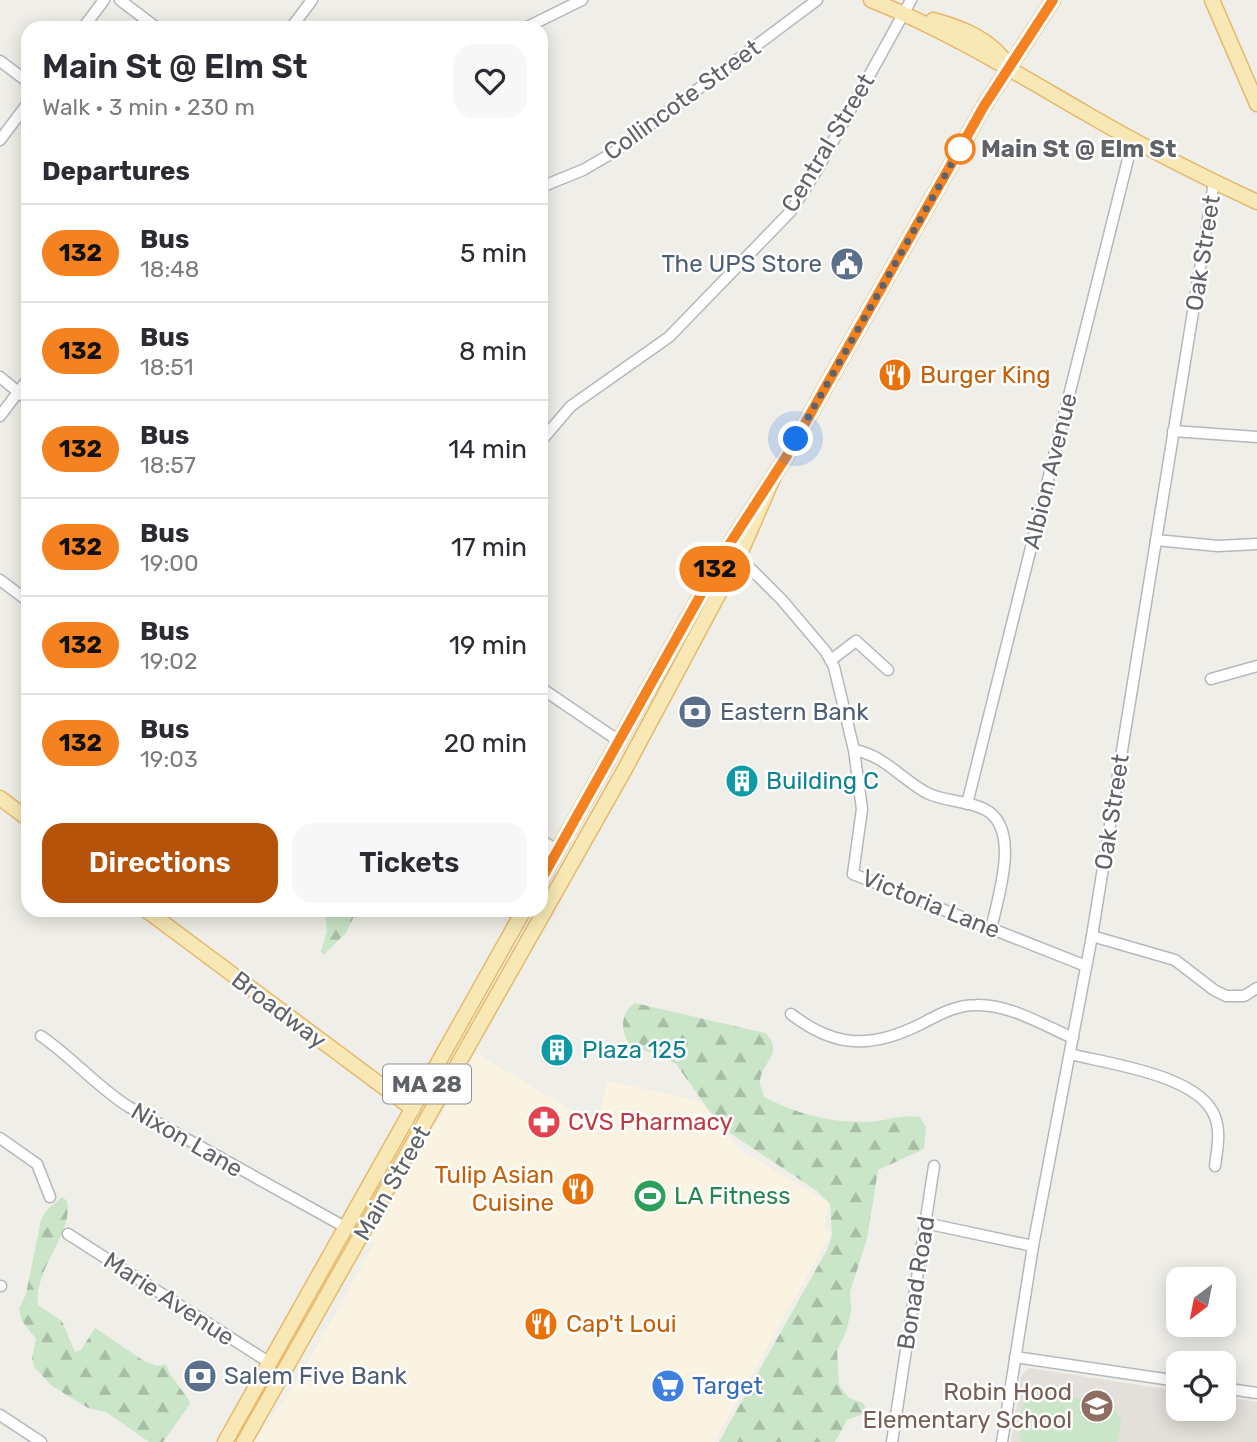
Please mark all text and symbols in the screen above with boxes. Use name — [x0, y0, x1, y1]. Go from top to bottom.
street label: Collincote Street — [598, 34, 766, 166]
button: heart — [453, 44, 527, 118]
text: Main St @ Elm St — [42, 47, 308, 86]
street label: Central Street — [776, 69, 880, 217]
text: Walk · 3 min · 230 m — [42, 93, 255, 121]
marker: Main St @ Elm St — [945, 134, 975, 164]
place label: Main St @ Elm St — [981, 135, 1176, 163]
text: Departures — [42, 156, 190, 187]
street label: Oak Street — [1180, 193, 1226, 313]
text: Bus — [140, 224, 189, 255]
text: 5 min — [460, 238, 527, 269]
text: 132 — [59, 239, 102, 267]
public building icon: The UPS Store — [828, 245, 866, 283]
place label: The UPS Store — [661, 250, 822, 278]
text: 18:48 — [140, 255, 199, 283]
text: Bus — [140, 322, 189, 353]
text: 8 min — [459, 336, 527, 367]
text: 132 — [59, 337, 102, 365]
text: 18:51 — [140, 353, 194, 381]
restaurant icon: Burger King — [876, 356, 914, 394]
place label: Burger King — [920, 361, 1051, 389]
street label: Albion Avenue — [1017, 390, 1083, 552]
text: Bus — [140, 420, 189, 451]
your location — [778, 421, 813, 456]
text: 14 min — [448, 434, 527, 465]
text: 132 — [59, 435, 102, 463]
text: 18:57 — [140, 451, 196, 479]
text: Bus — [140, 518, 189, 549]
text: 17 min — [451, 532, 527, 563]
text: 132 — [59, 533, 102, 561]
line badge: 132 — [675, 546, 755, 592]
text: 19:00 — [140, 549, 199, 577]
text: 132 — [693, 555, 737, 583]
text: Bus — [140, 616, 189, 647]
text: 19 min — [449, 630, 527, 661]
text: 132 — [59, 631, 102, 659]
text: 19:02 — [140, 647, 197, 675]
bank icon: Eastern Bank — [676, 693, 714, 731]
place label: Eastern Bank — [720, 698, 869, 726]
text: Bus — [140, 714, 189, 745]
text: 20 min — [444, 728, 527, 759]
text: 132 — [59, 729, 102, 757]
text: 19:03 — [140, 745, 198, 773]
street label: Oak Street — [1089, 752, 1135, 872]
building icon: Building C — [723, 762, 761, 800]
place label: Building C — [766, 767, 879, 795]
button: Directions — [42, 823, 278, 903]
button: Tickets — [292, 823, 527, 903]
street label: Victoria Lane — [858, 864, 1004, 944]
street label: Broadway — [226, 965, 332, 1055]
building icon: Plaza 125 — [538, 1031, 576, 1069]
place label: Plaza 125 — [582, 1036, 686, 1064]
road number: MA 28 — [383, 1064, 471, 1104]
street label: Nixon Lane — [126, 1097, 248, 1183]
pharmacy icon: CVS Pharmacy — [525, 1103, 563, 1141]
place label: CVS Pharmacy — [568, 1108, 733, 1136]
street label: Main Street — [348, 1121, 436, 1245]
place label: Tulip Asian Cuisine — [434, 1161, 554, 1217]
restaurant icon: Tulip Asian Cuisine — [559, 1170, 597, 1208]
sports icon: LA Fitness — [631, 1177, 669, 1215]
place label: LA Fitness — [674, 1182, 791, 1210]
street label: Bonad Road — [892, 1214, 940, 1352]
street label: Marie Avenue — [98, 1246, 240, 1352]
north arrow — [1166, 1267, 1236, 1337]
map controls — [1166, 1267, 1236, 1421]
restaurant icon: Cap't Loui — [522, 1305, 560, 1343]
place label: Cap't Loui — [566, 1310, 677, 1338]
button: locate — [1166, 1351, 1236, 1421]
bank icon: Salem Five Bank — [181, 1357, 219, 1395]
place label: Salem Five Bank — [224, 1362, 407, 1390]
supermarket icon: Target — [649, 1367, 687, 1405]
place label: Target — [692, 1372, 763, 1400]
place label: Robin Hood Elementary School — [863, 1378, 1072, 1434]
school or university icon: Robin Hood Elementary School — [1078, 1387, 1116, 1425]

